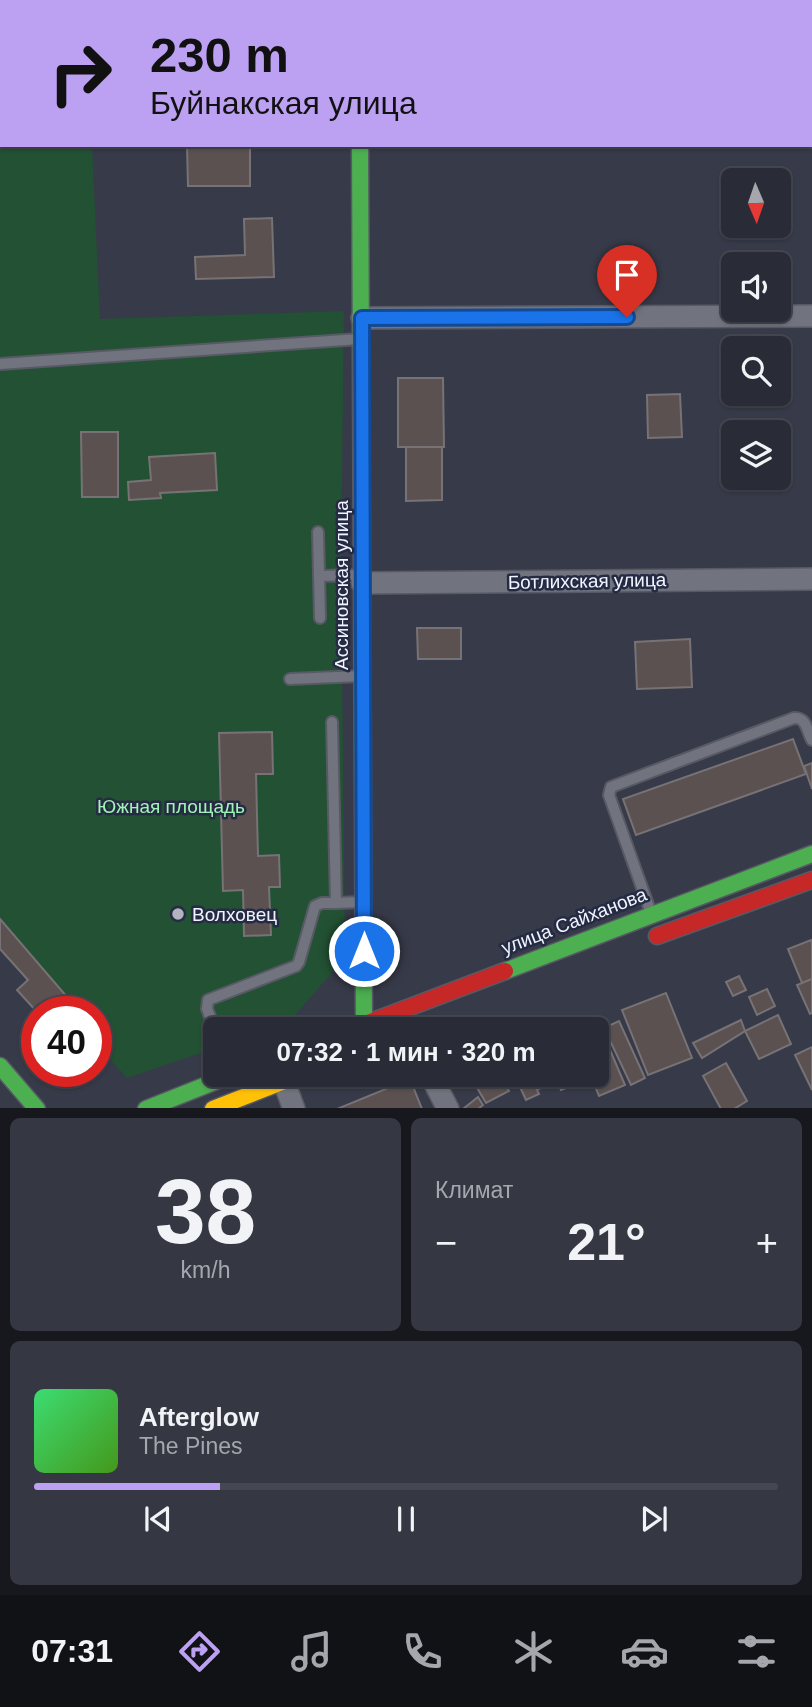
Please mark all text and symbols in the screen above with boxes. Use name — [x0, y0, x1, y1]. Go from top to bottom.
icon: right — [35, 28, 126, 119]
text: 230 m — [150, 28, 289, 82]
text: Буйнакская улица — [150, 85, 417, 121]
north arrow — [721, 168, 791, 238]
map controls — [721, 168, 791, 490]
pin — [597, 245, 657, 317]
button: sound — [721, 252, 791, 322]
icon: arrive — [608, 256, 646, 294]
button: search — [721, 336, 791, 406]
button: layers — [721, 420, 791, 490]
street label: Ассиновская улица — [331, 500, 352, 670]
street label: Ботлихская улица — [508, 569, 667, 593]
park label: Южная площадь — [97, 796, 245, 817]
street label: улица Сайханова — [498, 883, 650, 958]
place label: Волховец — [192, 904, 277, 925]
marker: Волховец — [170, 906, 186, 922]
position arrow — [327, 914, 401, 988]
speed limit sign: 40 — [21, 996, 112, 1087]
text: 07:32 · 1 мин · 320 m — [276, 1037, 536, 1067]
text: 38 — [155, 1161, 256, 1262]
text: Климат — [435, 1177, 513, 1203]
text: 21° — [567, 1213, 646, 1271]
text: − — [435, 1222, 457, 1264]
text: + — [756, 1222, 778, 1264]
text: km/h — [181, 1257, 230, 1283]
text: Afterglow — [139, 1402, 259, 1432]
text: The Pines — [139, 1433, 243, 1459]
icon: previous — [139, 1500, 177, 1538]
icon: pause — [387, 1500, 425, 1538]
icon: next — [635, 1500, 673, 1538]
icon: directions — [175, 1627, 224, 1676]
icon: music — [287, 1627, 336, 1676]
icon: phone — [398, 1627, 447, 1676]
icon: climate — [509, 1627, 558, 1676]
icon: car — [620, 1627, 669, 1676]
icon: filters — [732, 1627, 781, 1676]
text: 07:31 — [31, 1633, 113, 1669]

